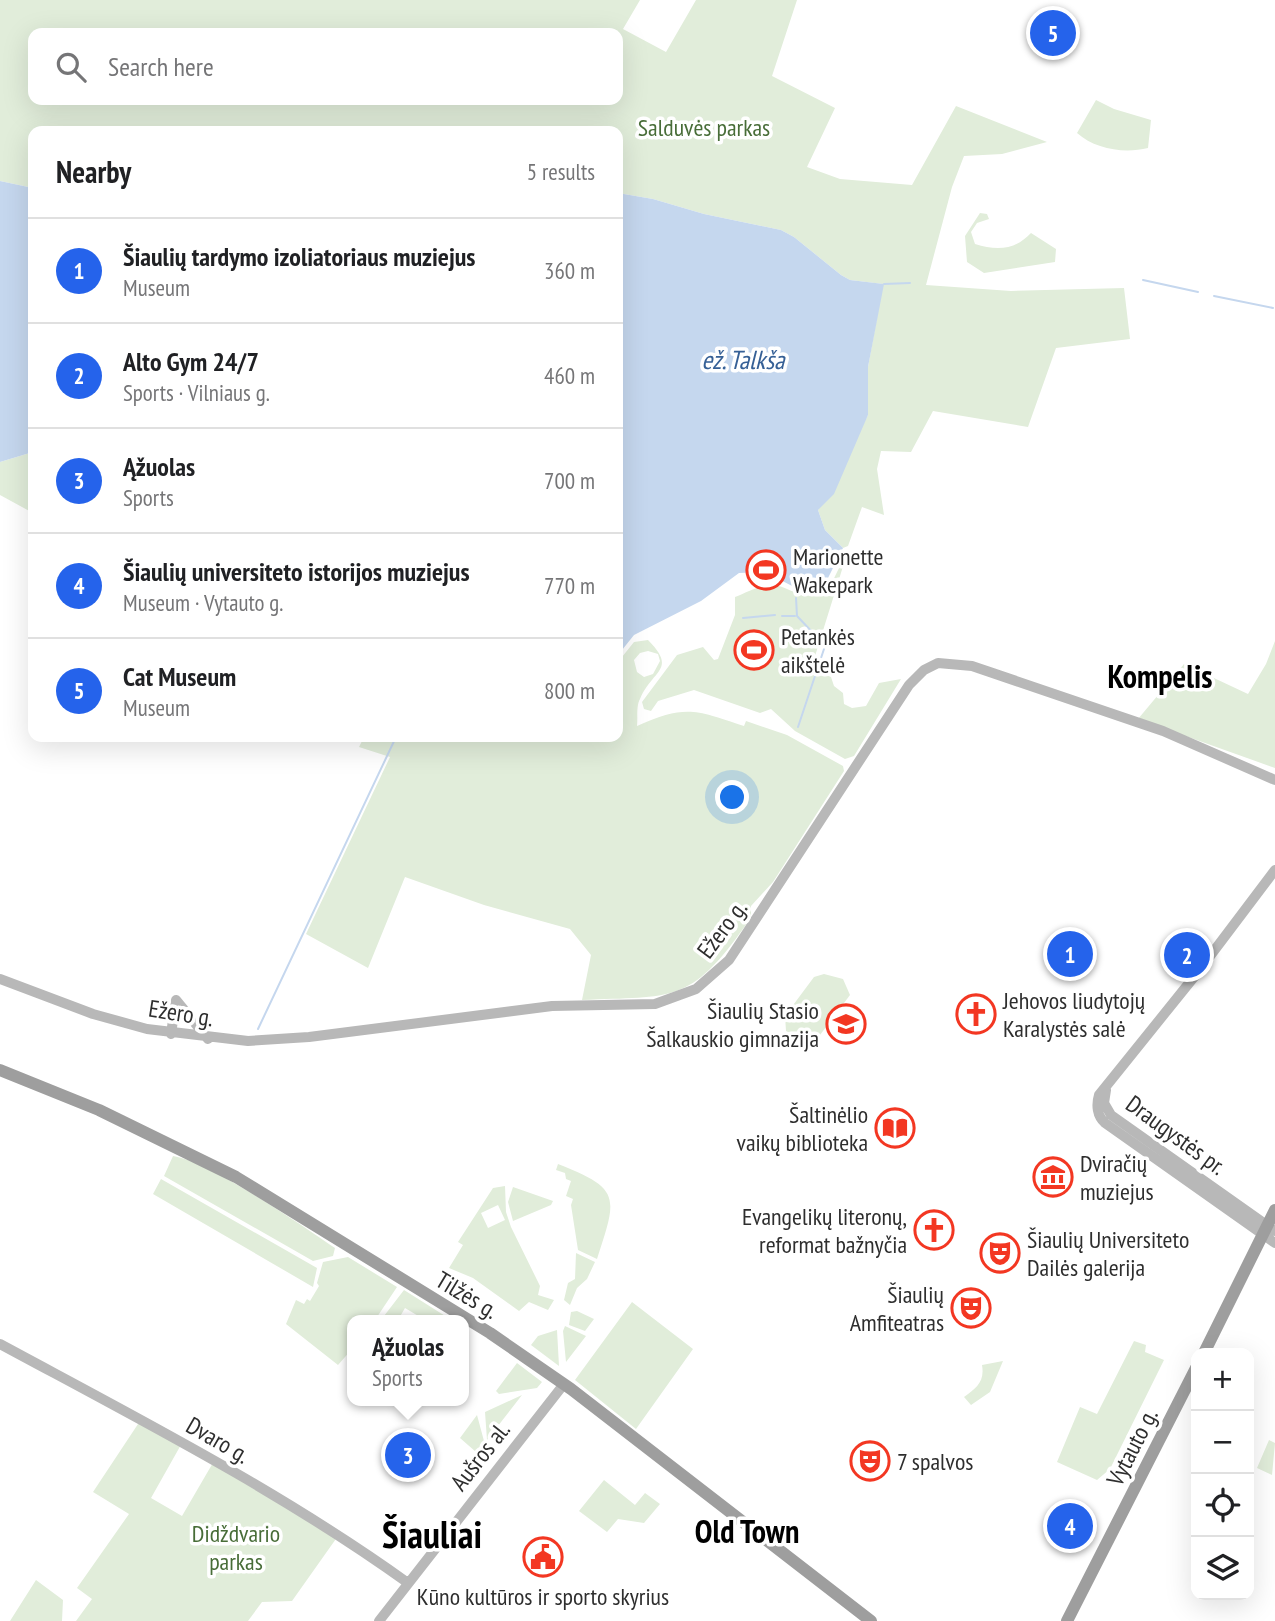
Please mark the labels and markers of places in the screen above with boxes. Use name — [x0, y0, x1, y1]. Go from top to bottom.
pin: 5 — [1030, 7, 1076, 59]
place label: Marionette Wakepark — [793, 541, 883, 600]
sports icon: Marionette Wakepark — [745, 549, 787, 591]
place label: Petankės aikštelė — [781, 621, 855, 680]
sports icon: Petankės aikštelė — [733, 629, 775, 671]
pin: 1 — [1047, 928, 1093, 980]
pin: 2 — [1164, 929, 1210, 981]
place label: Jehovos liudytojų Karalystės salė — [1002, 985, 1145, 1044]
church icon: Jehovos liudytojų Karalystės salė — [955, 993, 997, 1035]
place label: Šiaulių Stasio Šalkauskio gimnazija — [646, 995, 819, 1054]
school or university icon: Šiaulių Stasio Šalkauskio gimnazija — [825, 1003, 867, 1045]
place label: Šaltinėlio vaikų biblioteka — [737, 1099, 868, 1158]
library icon: Šaltinėlio vaikų biblioteka — [874, 1107, 916, 1149]
place label: Dviračių muziejus — [1080, 1148, 1154, 1207]
museum icon: Dviračių muziejus — [1032, 1156, 1074, 1198]
place label: Evangelikų literonų, reformat bažnyčia — [742, 1201, 907, 1260]
church icon: Evangelikų literonų, reformat bažnyčia — [913, 1209, 955, 1251]
place label: Šiaulių Universiteto Dailės galerija — [1027, 1224, 1189, 1283]
theatre icon: Šiaulių Universiteto Dailės galerija — [979, 1232, 1021, 1274]
place label: Šiaulių Amfiteatras — [850, 1279, 944, 1338]
theatre icon: Šiaulių Amfiteatras — [950, 1287, 992, 1329]
pin: 3 — [385, 1429, 431, 1481]
theatre icon: 7 spalvos — [849, 1440, 891, 1482]
place label: 7 spalvos — [897, 1446, 973, 1477]
pin: 4 — [1047, 1500, 1093, 1552]
public building icon: Kūno kultūros ir sporto skyrius — [522, 1536, 564, 1578]
place label: Kūno kultūros ir sporto skyrius — [417, 1581, 669, 1612]

